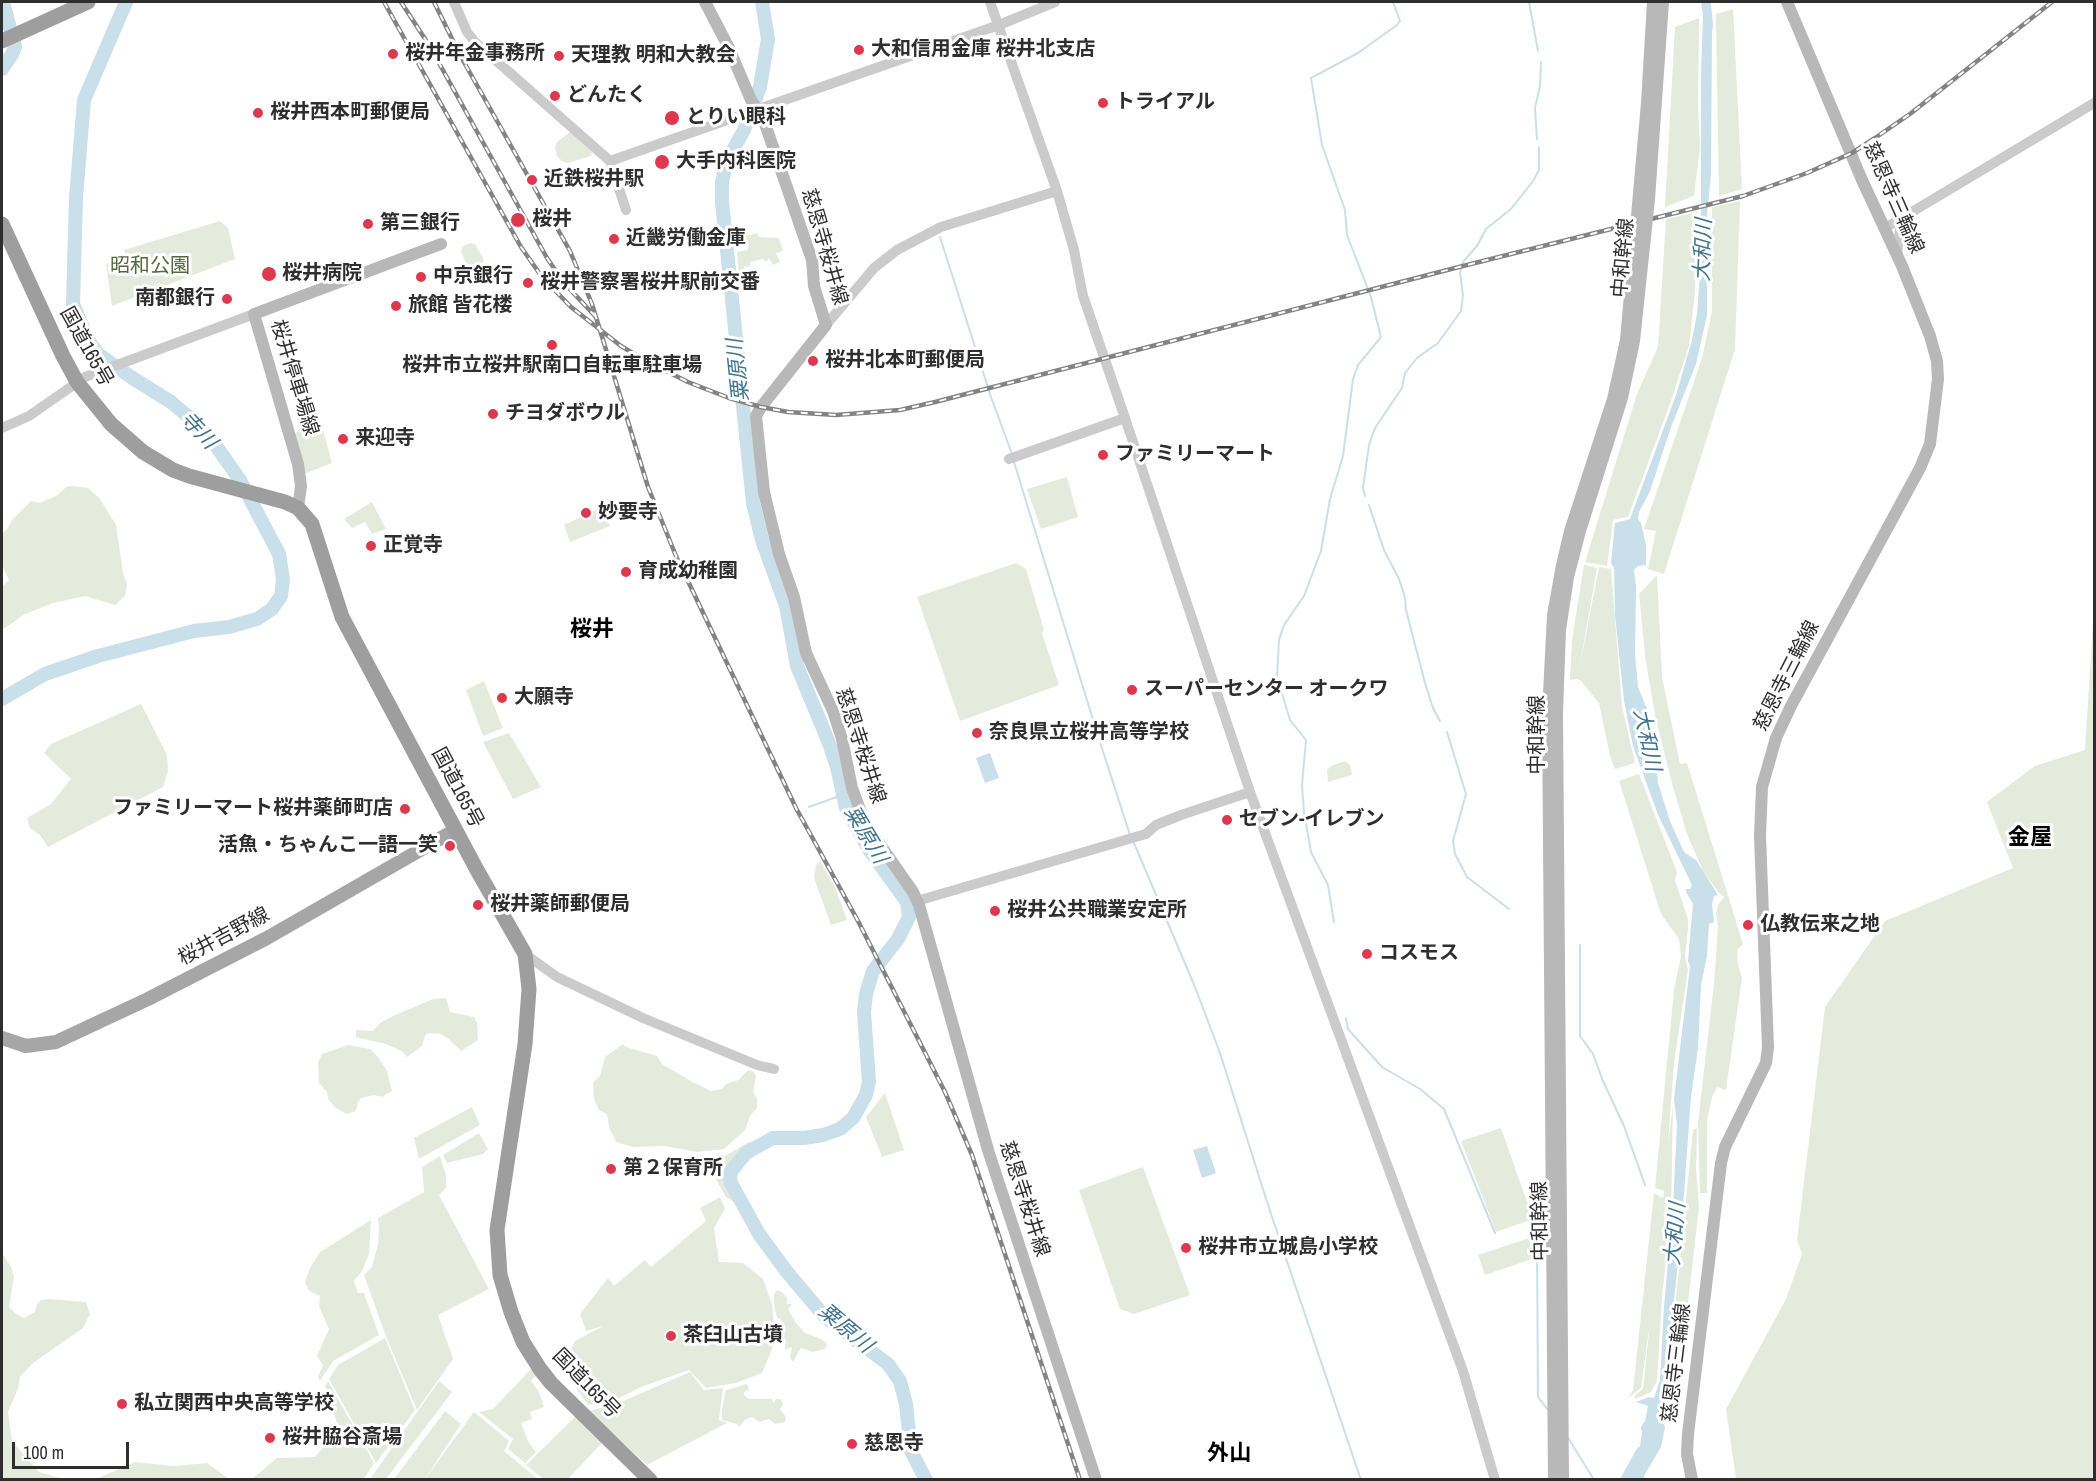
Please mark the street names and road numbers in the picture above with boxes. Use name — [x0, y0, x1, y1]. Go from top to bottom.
street label: 慈恩寺三輪線 — [1858, 138, 1928, 258]
street label: 慈恩寺桜井線 — [796, 186, 852, 308]
street label: 中和幹線 — [1609, 217, 1639, 299]
street label: 国道165号 — [54, 303, 118, 391]
street label: 桜井停車場線 — [265, 317, 323, 439]
street label: 慈恩寺三輪線 — [1749, 617, 1825, 735]
street label: 慈恩寺桜井線 — [830, 685, 890, 807]
street label: 中和幹線 — [1526, 695, 1550, 775]
street label: 国道165号 — [426, 744, 488, 832]
street label: 桜井吉野線 — [174, 903, 274, 971]
street label: 慈恩寺桜井線 — [994, 1138, 1054, 1260]
street label: 中和幹線 — [1528, 1181, 1554, 1261]
street label: 慈恩寺三輪線 — [1658, 1302, 1696, 1424]
street label: 国道165号 — [547, 1344, 625, 1424]

